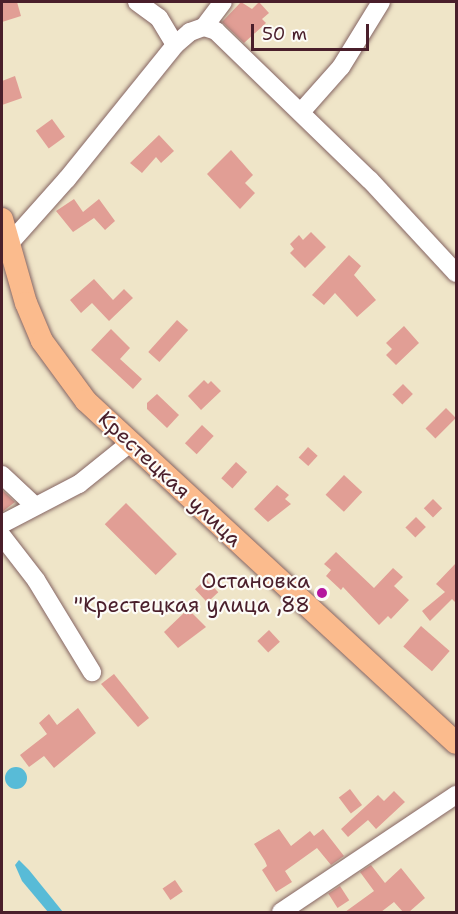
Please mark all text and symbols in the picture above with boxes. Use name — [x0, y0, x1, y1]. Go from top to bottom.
scale bar — [254, 12, 372, 50]
text: 50 m — [262, 22, 307, 46]
street label: Крестецкая улица — [93, 406, 247, 552]
place label: Остановка "Крестецкая улица ,88 — [74, 568, 310, 618]
marker: Остановка "Крестецкая улица ,88 — [315, 586, 329, 600]

